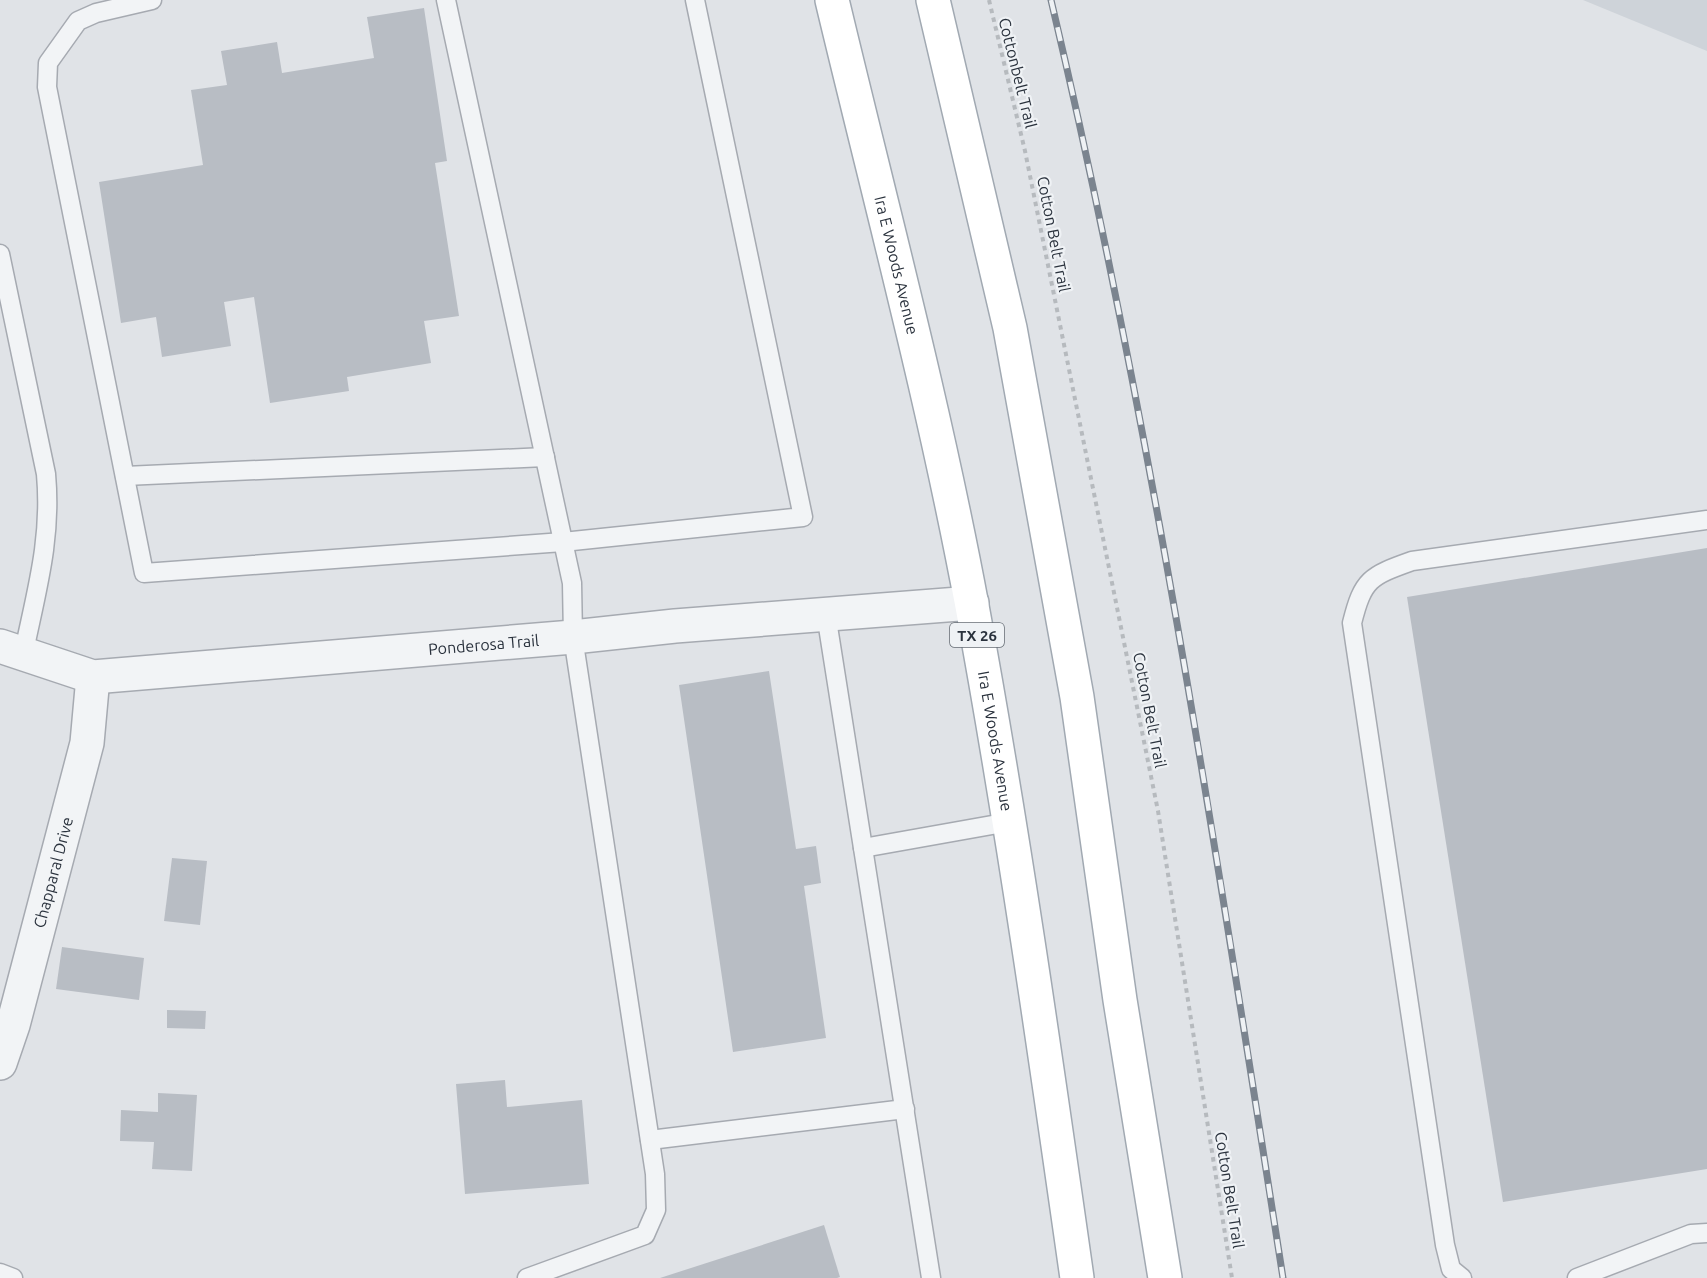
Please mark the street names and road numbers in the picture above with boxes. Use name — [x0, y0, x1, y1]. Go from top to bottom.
street label: Cottonbelt Trail — [996, 16, 1040, 130]
street label: Cotton Belt Trail — [1034, 175, 1074, 293]
street label: Ira E Woods Avenue — [871, 194, 922, 336]
road number: TX 26 — [950, 623, 1004, 647]
street label: Ponderosa Trail — [427, 631, 540, 658]
street label: Cotton Belt Trail — [1130, 651, 1170, 769]
street label: Ira E Woods Avenue — [975, 669, 1016, 812]
street label: Chapparal Drive — [30, 815, 76, 930]
street label: Cotton Belt Trail — [1212, 1130, 1248, 1250]

